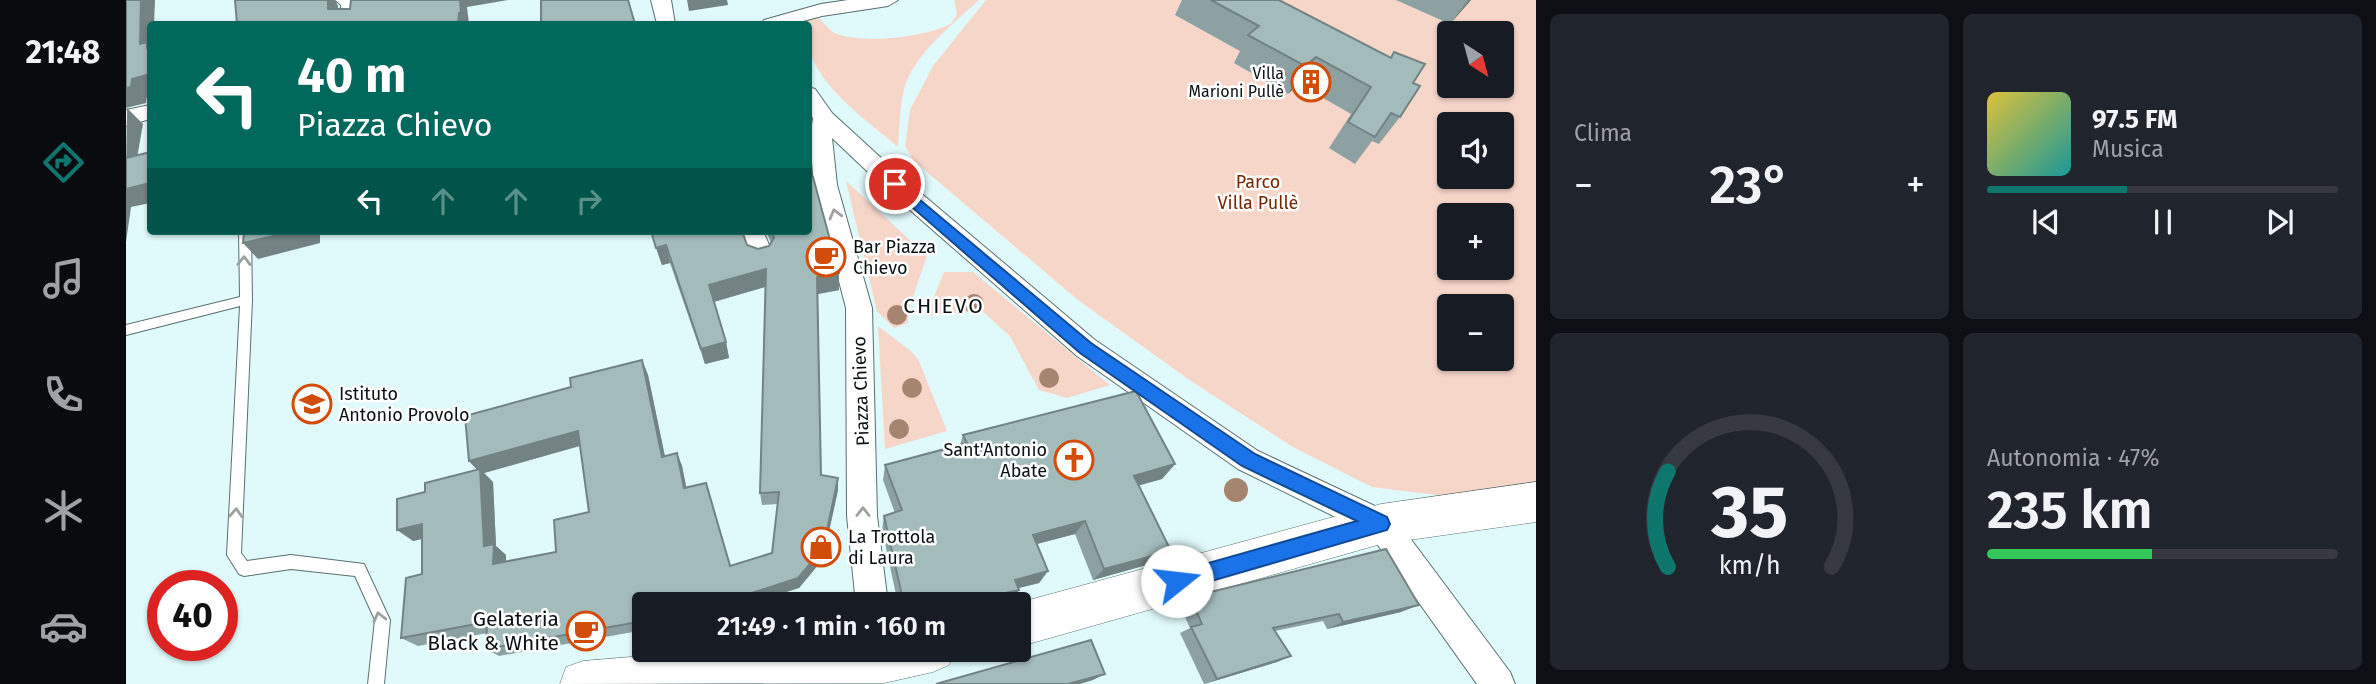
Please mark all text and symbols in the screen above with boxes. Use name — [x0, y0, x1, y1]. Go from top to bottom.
north arrow — [1437, 21, 1514, 98]
map controls — [1437, 21, 1514, 371]
text: 21:48 — [26, 33, 100, 71]
text: 40 m — [297, 46, 406, 105]
icon: left — [182, 49, 273, 140]
building icon: Villa Marioni Pullè — [1290, 61, 1332, 103]
place label: Villa Marioni Pullè — [1188, 64, 1284, 101]
text: 97.5 FM — [2092, 104, 2177, 135]
text: Piazza Chievo — [297, 106, 492, 144]
button: sound — [1437, 112, 1514, 189]
text: Clima — [1574, 119, 1632, 147]
text: Musica — [2092, 135, 2164, 163]
icon: directions — [39, 138, 88, 187]
pin — [865, 154, 925, 214]
text: 23° — [1709, 154, 1790, 217]
text: − — [1574, 162, 1593, 208]
text: + — [1906, 162, 1925, 208]
icon: arrive — [876, 165, 914, 203]
park label: Parco Villa Pullè — [1218, 171, 1298, 214]
icon: left — [351, 182, 389, 220]
icon: ahead — [424, 182, 462, 220]
icon: ahead — [497, 182, 535, 220]
icon: right — [570, 182, 608, 220]
button: + — [1437, 203, 1514, 280]
icon: previous — [2027, 203, 2065, 241]
icon: pause — [2144, 203, 2182, 241]
icon: next — [2261, 203, 2299, 241]
one-way arrow — [829, 208, 843, 220]
cafe icon: Bar Piazza Chievo — [805, 236, 847, 278]
place label: Bar Piazza Chievo — [853, 236, 936, 279]
icon: music — [39, 254, 88, 303]
one-way arrow — [237, 256, 252, 267]
district label: CHIEVO — [903, 293, 985, 319]
button: − — [1437, 294, 1514, 371]
street label: Piazza Chievo — [848, 336, 874, 446]
icon: phone — [39, 370, 88, 419]
school or university icon: Istituto Antonio Provolo — [291, 383, 333, 425]
place label: Istituto Antonio Provolo — [339, 383, 469, 426]
place label: Sant'Antonio Abate — [943, 439, 1047, 482]
church icon: Sant'Antonio Abate — [1053, 439, 1095, 481]
text: Autonomia · 47% — [1987, 444, 2159, 472]
text: 35 — [1710, 470, 1788, 557]
text: 235 km — [1987, 479, 2153, 542]
icon: climate — [39, 486, 88, 535]
one-way arrow — [855, 506, 871, 517]
one-way arrow — [228, 507, 243, 518]
shop icon: La Trottola di Laura — [800, 526, 842, 568]
place label: La Trottola di Laura — [848, 526, 935, 569]
position arrow — [1140, 544, 1214, 618]
text: km/h — [1719, 551, 1780, 581]
speed limit sign: 40 — [147, 570, 238, 661]
icon: car — [39, 602, 88, 651]
place label: Gelateria Black & White — [427, 606, 559, 656]
cafe icon: Gelateria Black & White — [565, 610, 607, 652]
one-way arrow — [373, 611, 387, 623]
text: 21:49 · 1 min · 160 m — [717, 611, 946, 642]

